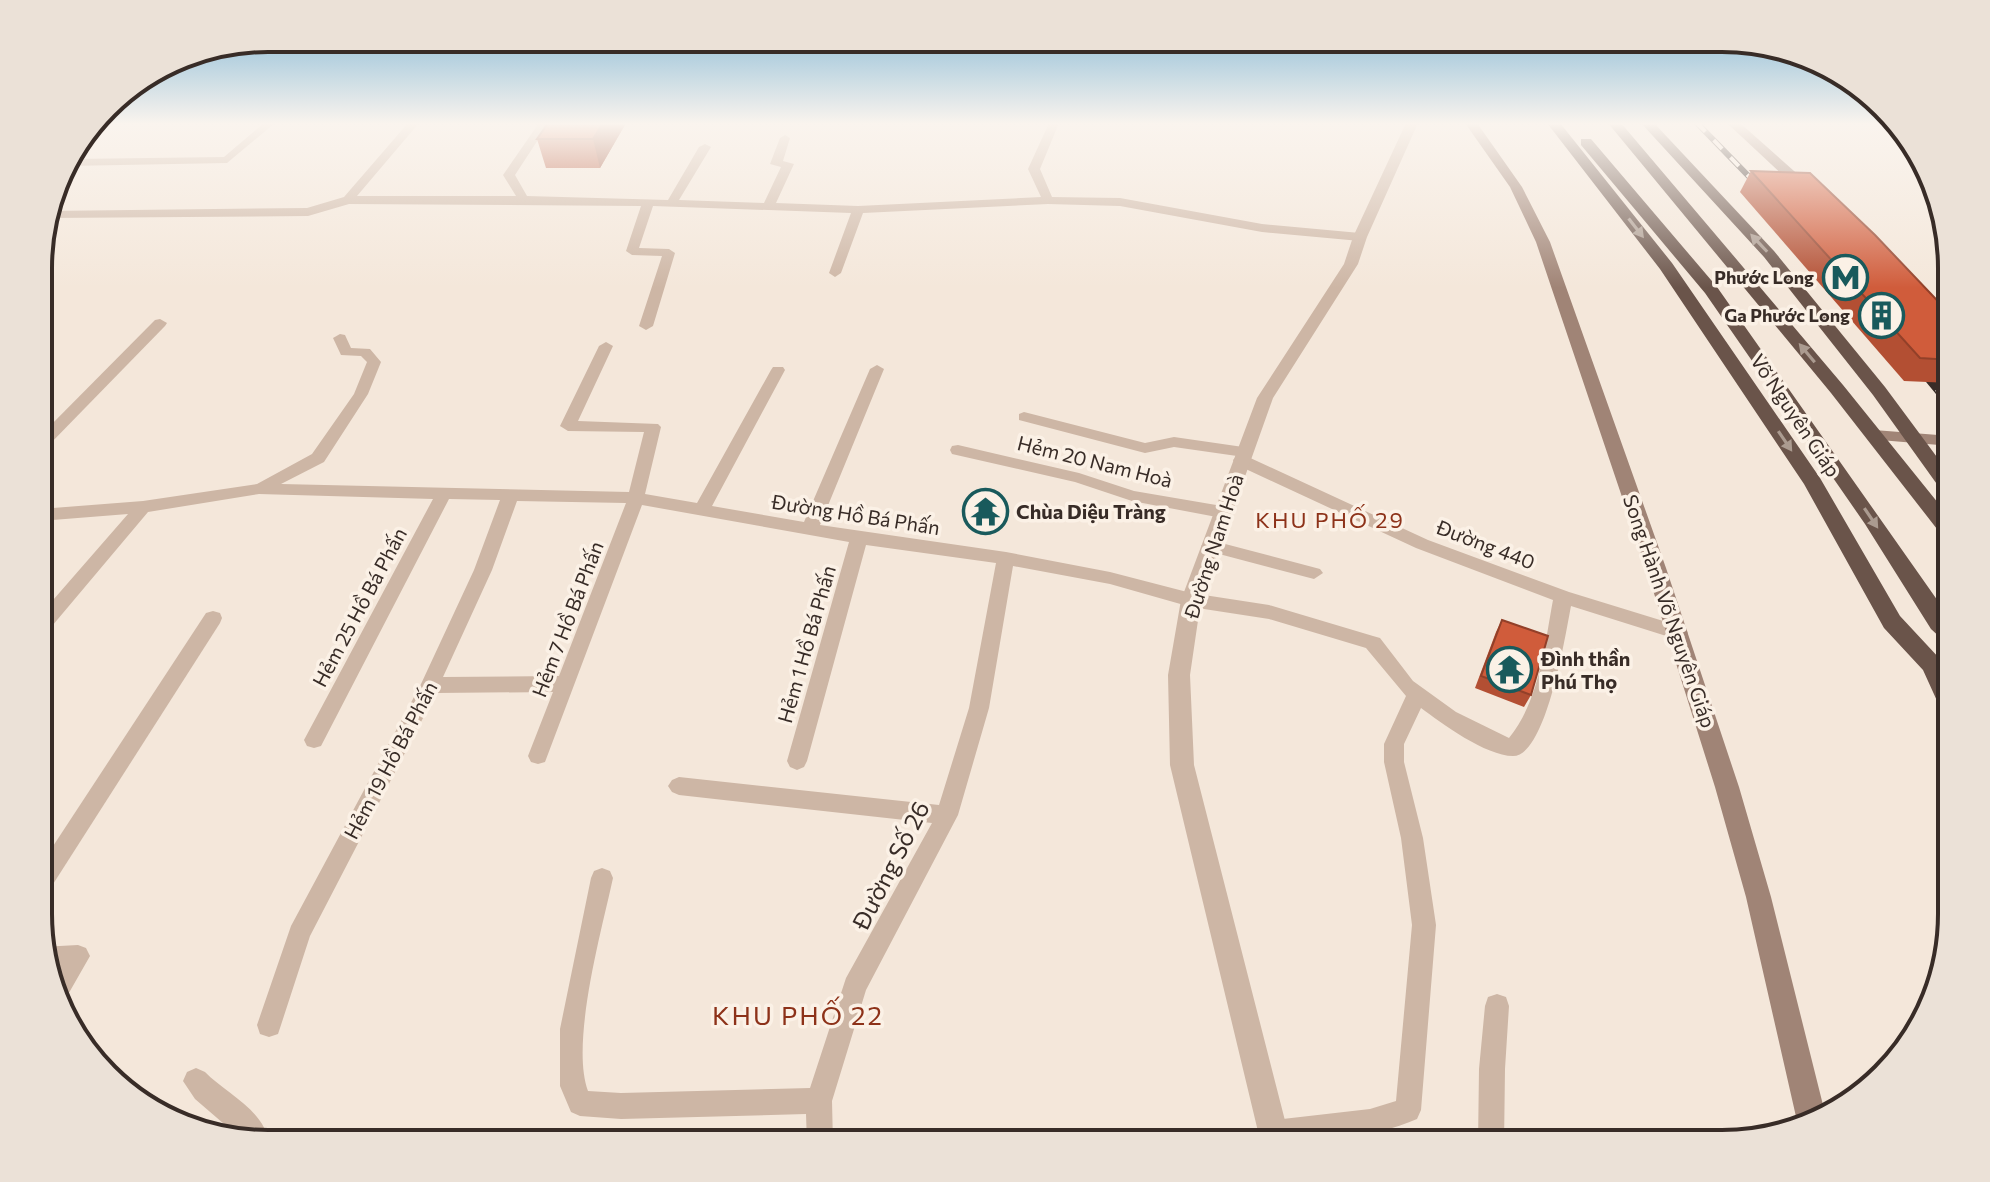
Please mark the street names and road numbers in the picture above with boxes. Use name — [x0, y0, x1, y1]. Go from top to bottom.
street label: Võ Nguyên Giáp — [1746, 349, 1846, 481]
street label: Hẻm 20 Nam Hoà — [1015, 430, 1175, 492]
street label: Đường Nam Hoà — [1178, 471, 1248, 622]
street label: Đường Hồ Bá Phấn — [769, 489, 942, 539]
street label: Song Hành Võ Nguyên Giáp — [1619, 491, 1721, 731]
street label: Đường 440 — [1433, 514, 1538, 574]
street label: Hẻm 25 Hồ Bá Phấn — [307, 523, 411, 691]
street label: Hẻm 7 Hồ Bá Phấn — [526, 538, 608, 700]
street label: Hẻm 1 Hồ Bá Phấn — [772, 562, 840, 726]
street label: Hẻm 19 Hồ Bá Phấn — [338, 677, 442, 843]
street label: Đường Số 26 — [845, 796, 935, 935]

